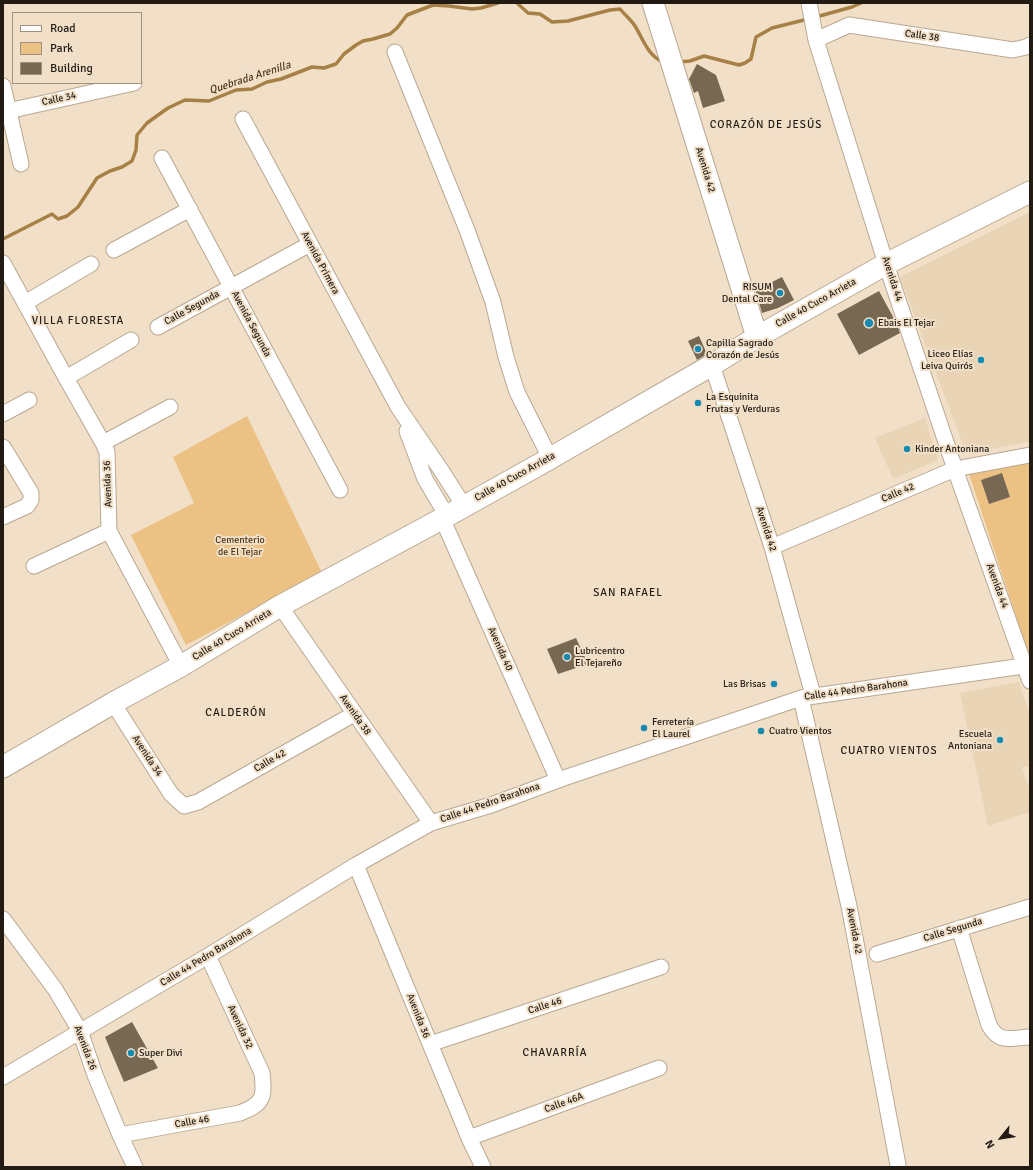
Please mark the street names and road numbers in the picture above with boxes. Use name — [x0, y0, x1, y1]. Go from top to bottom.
street label: Calle 38 — [904, 28, 940, 44]
street label: Calle 34 — [41, 90, 77, 108]
street label: Avenida 42 — [692, 146, 718, 194]
street label: Avenida Primera — [298, 229, 342, 297]
street label: Avenida 44 — [879, 255, 905, 303]
street label: Calle 40 Cuco Arrieta — [774, 276, 858, 330]
street label: Calle Segunda — [162, 288, 222, 328]
street label: Avenida Segunda — [229, 289, 273, 359]
street label: Calle 40 Cuco Arrieta — [473, 450, 557, 504]
street label: Avenida 36 — [101, 460, 115, 508]
street label: Calle 42 — [880, 481, 916, 505]
street label: Avenida 42 — [753, 505, 779, 553]
street label: Avenida 44 — [983, 562, 1011, 610]
street label: Calle 40 Cuco Arrieta — [190, 607, 274, 663]
street label: Avenida 40 — [485, 625, 515, 673]
street label: Calle 44 Pedro Barahona — [803, 677, 909, 703]
street label: Avenida 38 — [337, 692, 373, 738]
street label: Avenida 34 — [129, 733, 165, 779]
street label: Calle 42 — [252, 747, 288, 775]
street label: Calle 44 Pedro Barahona — [439, 780, 541, 826]
street label: Avenida 42 — [844, 907, 864, 955]
street label: Calle Segunda — [922, 915, 984, 945]
street label: Calle 44 Pedro Barahona — [158, 925, 254, 989]
street label: Avenida 36 — [404, 992, 432, 1040]
street label: Calle 46 — [527, 995, 563, 1017]
street label: Avenida 32 — [225, 1003, 255, 1051]
street label: Avenida 26 — [71, 1024, 99, 1072]
street label: Calle 46A — [543, 1090, 585, 1116]
street label: Calle 46 — [174, 1113, 210, 1131]

